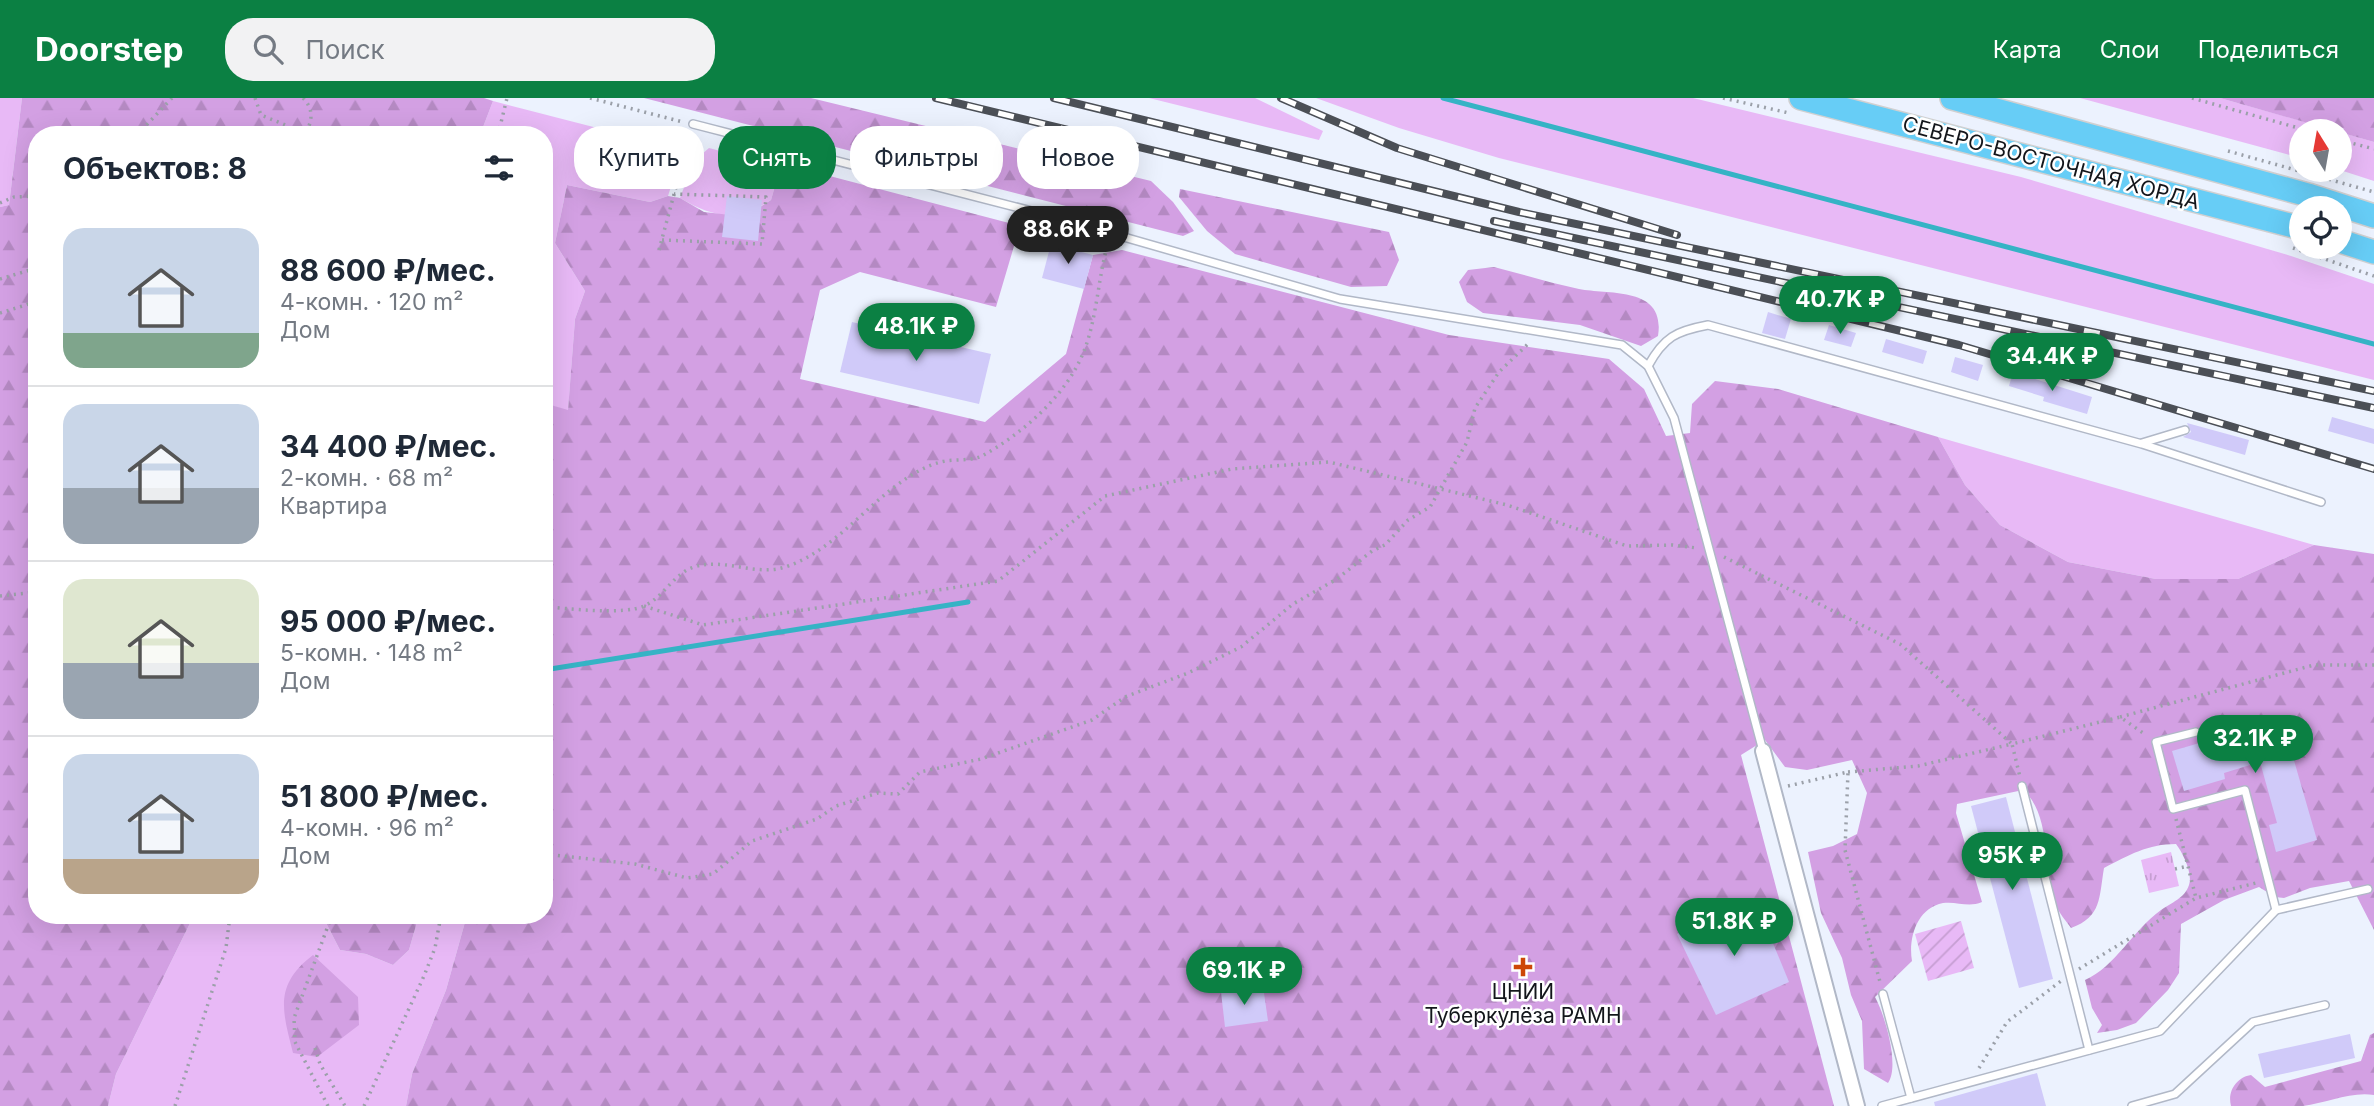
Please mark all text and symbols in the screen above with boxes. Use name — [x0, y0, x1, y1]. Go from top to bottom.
search box — [225, 18, 715, 81]
text: Doorstep — [35, 29, 183, 69]
icon: search — [249, 30, 287, 68]
text: Поиск — [305, 34, 385, 65]
text: Карта — [1993, 35, 2062, 64]
text: Слои — [2100, 35, 2160, 64]
text: Поделиться — [2198, 35, 2339, 64]
street label: СЕВЕРО-ВОСТОЧНАЯ ХОРДА — [1900, 111, 2202, 214]
north arrow — [2289, 119, 2352, 182]
map controls — [2289, 119, 2352, 259]
chip: Купить — [574, 126, 704, 189]
chip: Снять — [718, 126, 836, 189]
chip: Фильтры — [850, 126, 1003, 189]
chip: Новое — [1017, 126, 1139, 189]
icon: filters — [480, 149, 518, 187]
text: Объектов: 8 — [63, 150, 247, 186]
button: locate — [2289, 196, 2352, 259]
pin: 88.6K ₽ — [1003, 206, 1133, 266]
text: 88.6K ₽ — [1023, 215, 1113, 243]
text: 88 600 ₽/мес. — [280, 252, 496, 288]
icon: home — [119, 256, 203, 340]
pin: 40.7K ₽ — [1775, 276, 1905, 336]
text: 40.7K ₽ — [1795, 285, 1885, 313]
text: 4-комн. · 120 m² — [280, 288, 463, 316]
pin: 48.1K ₽ — [851, 303, 981, 363]
text: 48.1K ₽ — [874, 312, 958, 340]
text: Дом — [280, 316, 330, 344]
pin: 34.4K ₽ — [1987, 334, 2117, 393]
text: 34.4K ₽ — [2006, 342, 2098, 370]
text: 34 400 ₽/мес. — [280, 428, 497, 464]
icon: home — [119, 432, 203, 516]
text: 2-комн. · 68 m² — [280, 464, 453, 492]
text: Квартира — [280, 492, 387, 520]
text: 95 000 ₽/мес. — [280, 603, 496, 639]
icon: home — [119, 607, 203, 691]
text: 5-комн. · 148 m² — [280, 639, 463, 667]
text: Дом — [280, 667, 330, 695]
pin: 32.1K ₽ — [2190, 716, 2320, 775]
text: 32.1K ₽ — [2213, 724, 2297, 752]
text: 51 800 ₽/мес. — [280, 778, 489, 814]
icon: home — [119, 782, 203, 866]
text: 4-комн. · 96 m² — [280, 814, 454, 842]
pin: 95K ₽ — [1963, 832, 2061, 892]
text: 95K ₽ — [1978, 841, 2046, 869]
text: Дом — [280, 842, 330, 870]
pin: 51.8K ₽ — [1669, 898, 1799, 958]
text: 51.8K ₽ — [1691, 907, 1777, 935]
pin: 69.1K ₽ — [1179, 948, 1309, 1007]
text: 69.1K ₽ — [1202, 956, 1286, 984]
marker: ЦНИИ Туберкулёза РАМН — [1513, 957, 1533, 977]
place label: ЦНИИ Туберкулёза РАМН — [1424, 979, 1622, 1028]

